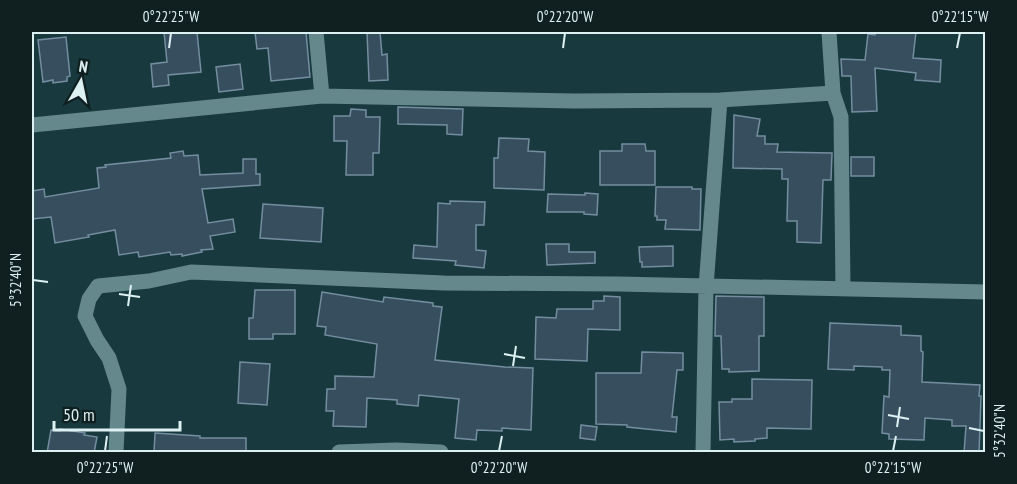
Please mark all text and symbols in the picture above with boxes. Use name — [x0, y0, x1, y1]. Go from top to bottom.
text: 0°22'25"W — [143, 7, 199, 26]
text: 0°22'20"W — [537, 7, 593, 26]
text: 0°22'15"W — [932, 7, 988, 26]
north arrow — [51, 51, 111, 111]
text: N — [78, 56, 89, 77]
text: 5°32'40"N — [6, 253, 25, 307]
scale bar — [54, 394, 180, 432]
text: 50 m — [63, 403, 95, 426]
text: 5°32'40"N — [990, 404, 1009, 458]
text: 0°22'25"W — [77, 458, 133, 477]
text: 0°22'20"W — [471, 458, 527, 477]
text: 0°22'15"W — [865, 458, 921, 477]

